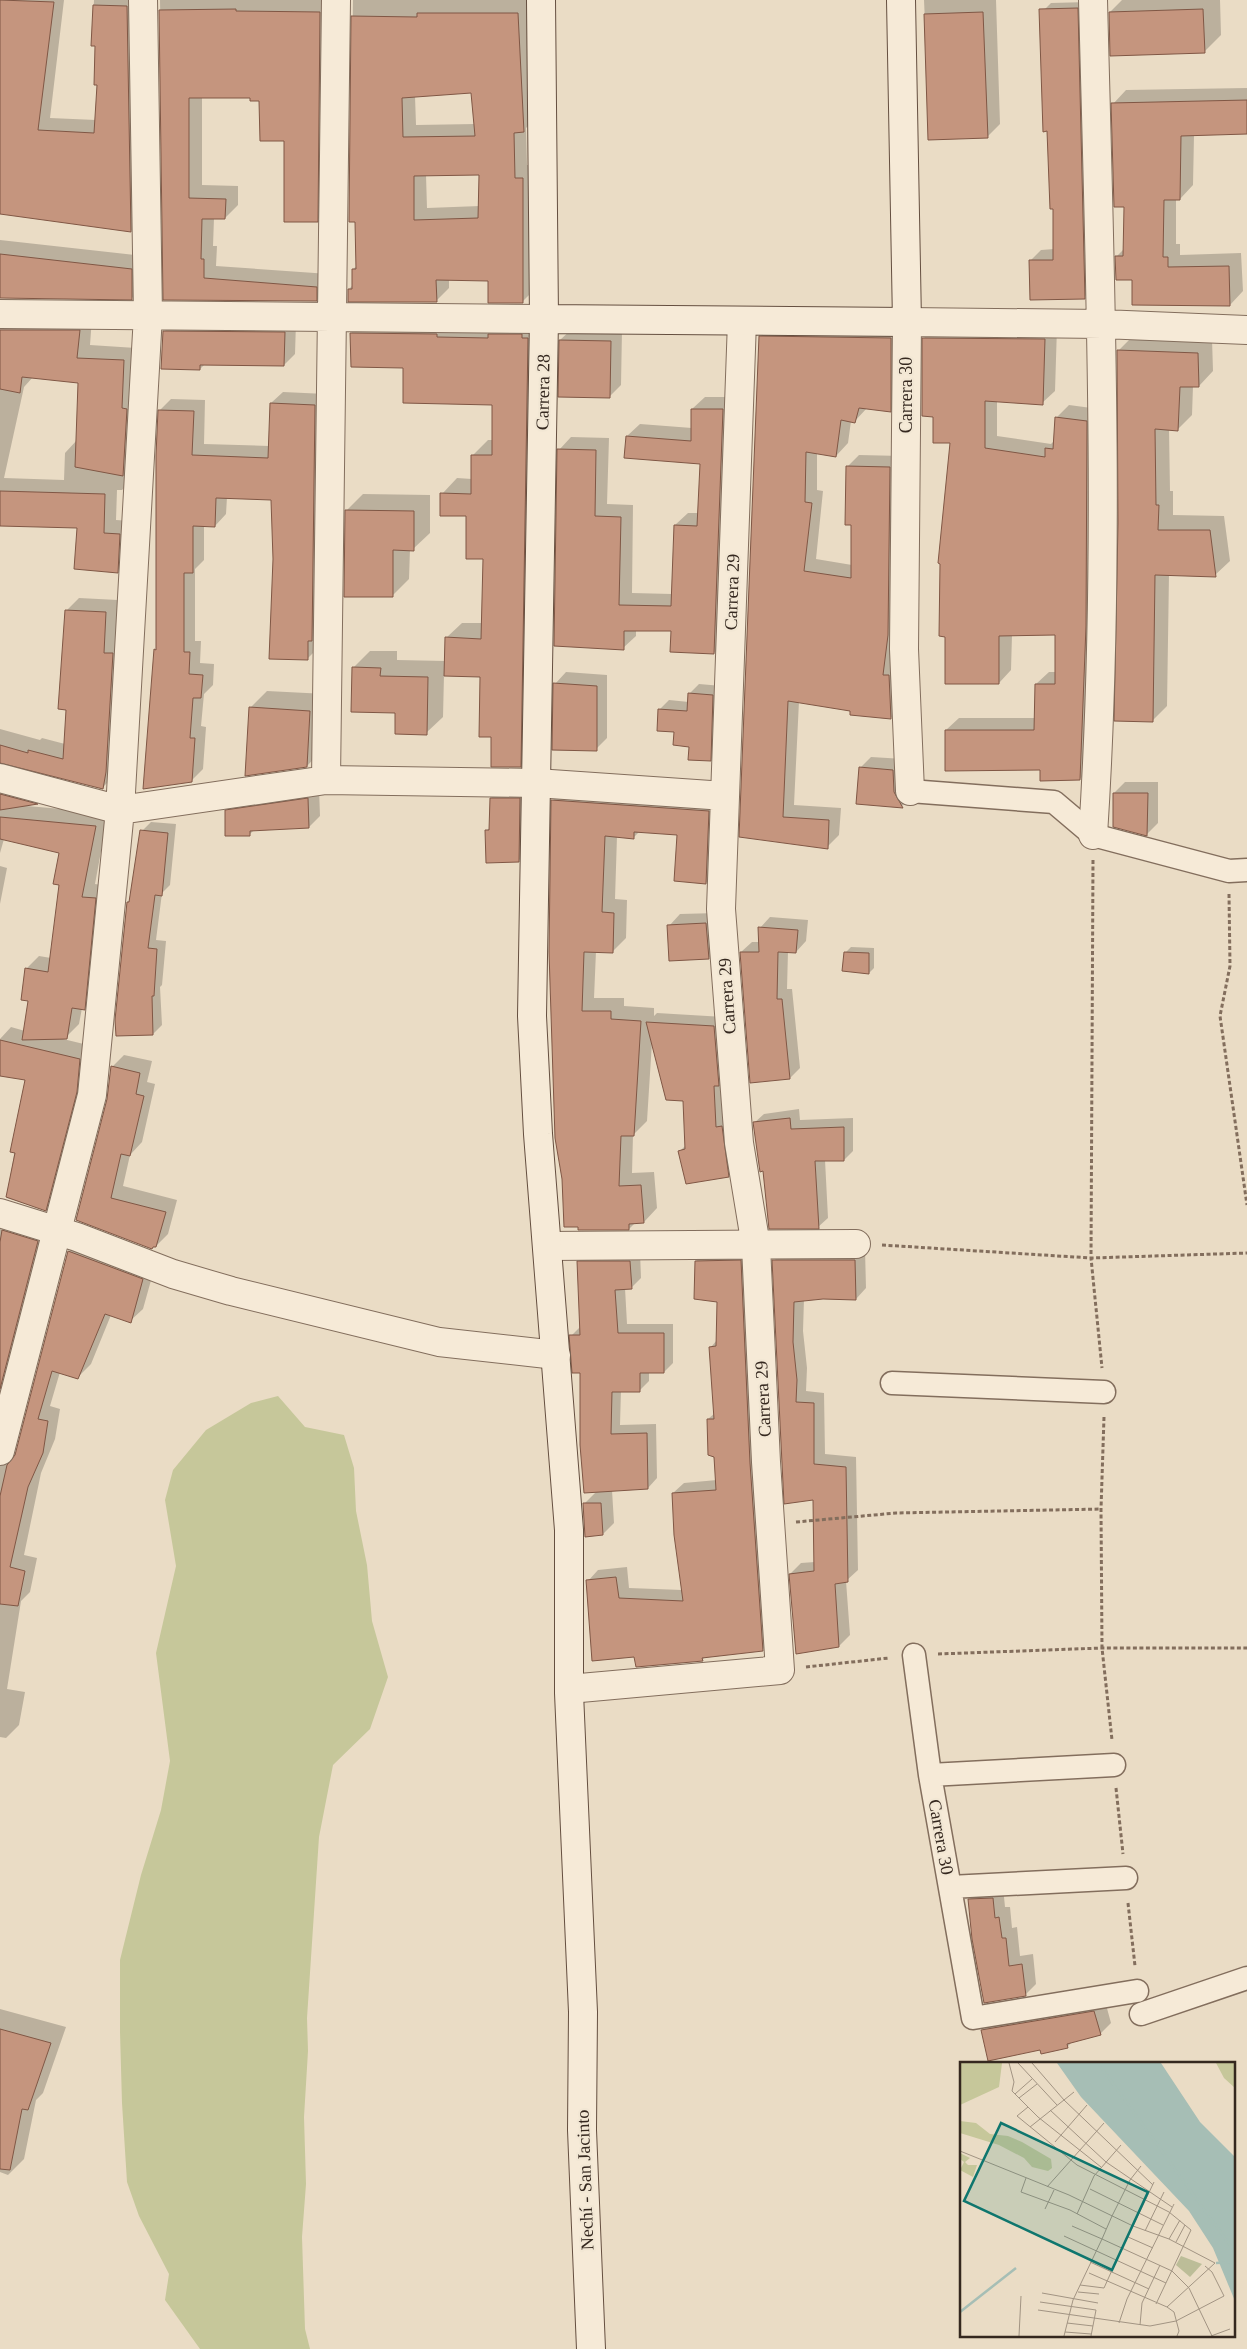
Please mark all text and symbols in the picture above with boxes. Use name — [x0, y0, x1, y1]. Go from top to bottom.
street label: Carrera 28 — [532, 354, 554, 430]
street label: Carrera 30 — [896, 357, 916, 433]
street label: Carrera 29 — [721, 553, 743, 631]
street label: Carrera 29 — [714, 957, 740, 1035]
street label: Carrera 29 — [751, 1360, 775, 1438]
street label: Carrera 30 — [925, 1798, 957, 1876]
inset map — [960, 2062, 1234, 2336]
street label: Nechí - San Jacinto — [573, 2109, 597, 2251]

